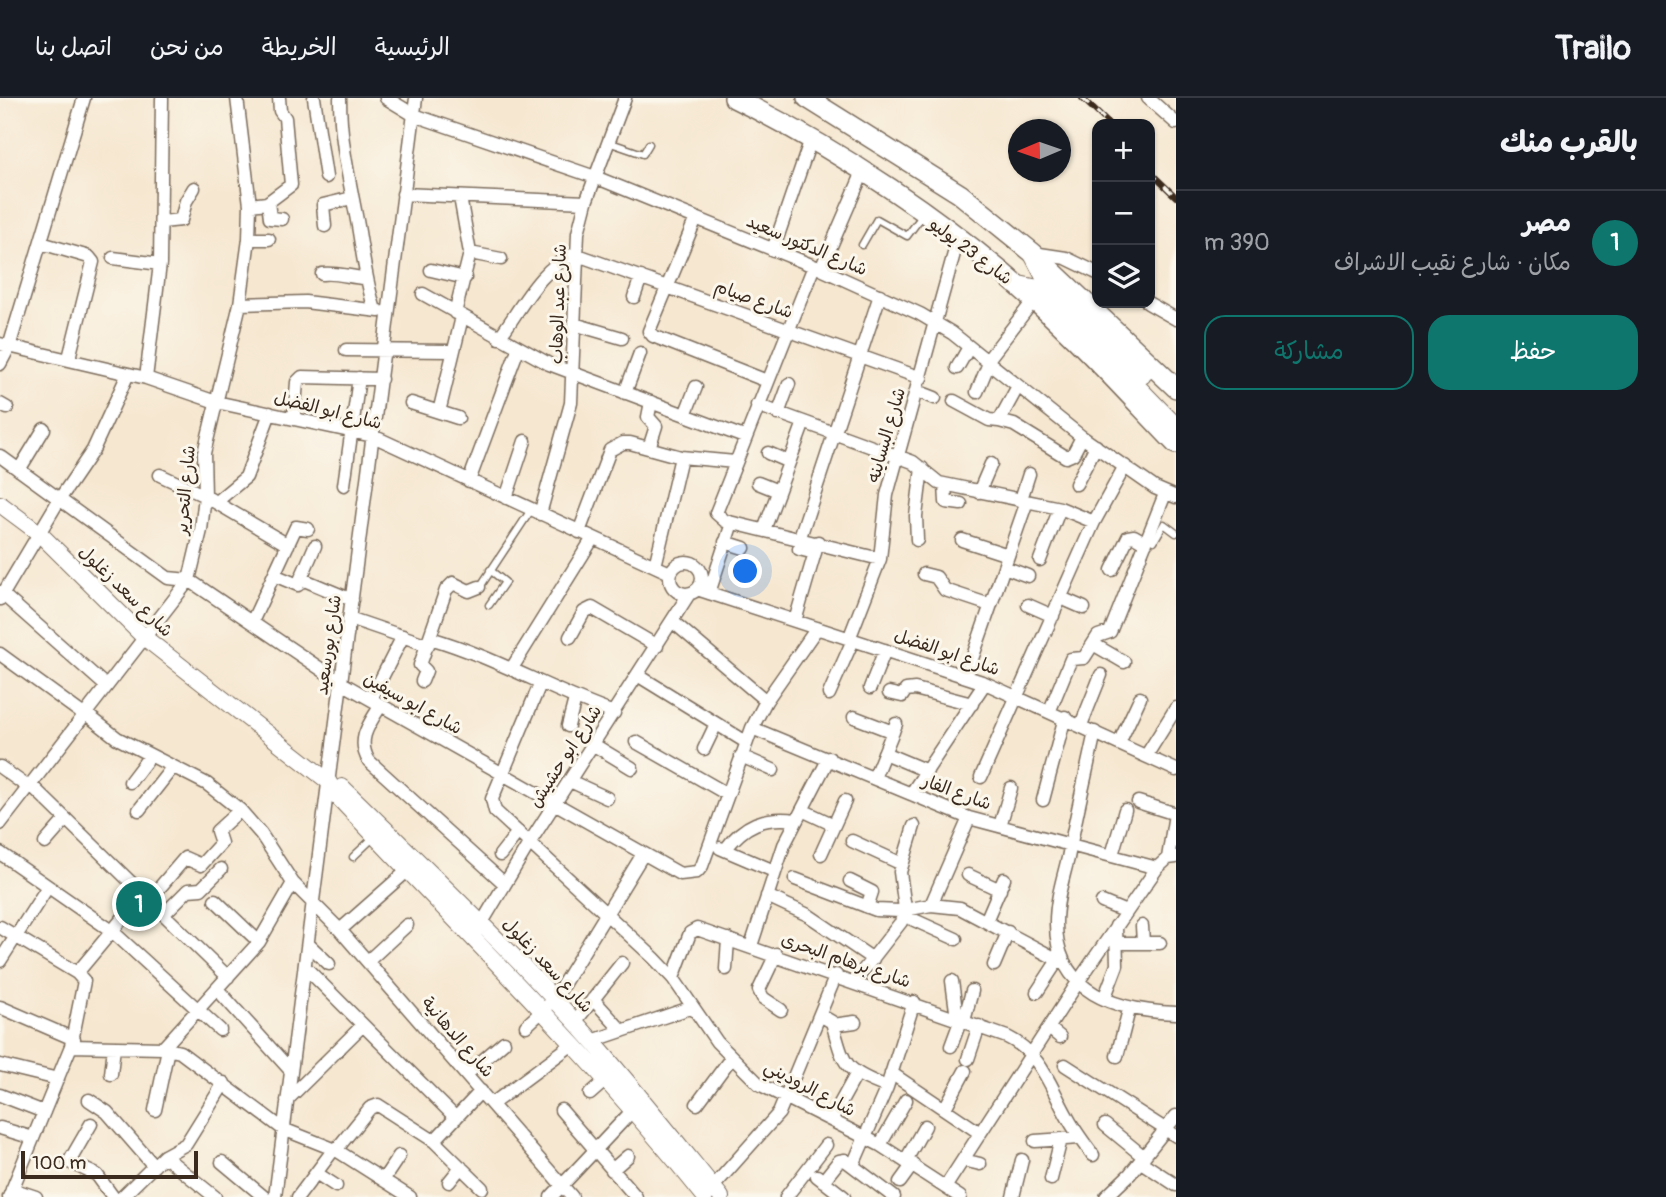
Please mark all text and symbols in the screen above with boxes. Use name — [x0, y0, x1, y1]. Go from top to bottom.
text: Trailo — [1555, 28, 1631, 69]
text: اتصل بنا — [35, 33, 112, 62]
text: من نحن — [150, 33, 224, 62]
text: الخريطة — [262, 33, 337, 62]
text: الرئيسية — [375, 33, 450, 62]
north arrow — [1008, 119, 1071, 182]
map controls — [1092, 119, 1155, 308]
button: + — [1092, 119, 1155, 182]
text: بالقرب منك — [1500, 124, 1638, 161]
button: − — [1092, 182, 1155, 245]
text: مصر — [1523, 207, 1571, 239]
street label: شارع الدكتور سعيد — [743, 210, 871, 281]
street label: شارع 23 يوليو — [924, 212, 1017, 290]
text: 390 m — [1204, 228, 1270, 257]
text: 1 — [1611, 228, 1620, 257]
street label: شارع عبد الوهاب — [545, 243, 572, 365]
button: layers — [1092, 245, 1155, 308]
text: مكان · شارع نقيب الاشراف — [1334, 248, 1571, 277]
street label: شارع صيام — [711, 275, 796, 326]
button: مشاركة — [1204, 315, 1414, 390]
button: حفظ — [1428, 315, 1638, 390]
street label: شارع البساينه — [862, 385, 911, 485]
street label: شارع ابو الفضل — [272, 386, 384, 435]
street label: شارع التحرير — [170, 444, 201, 538]
street label: شارع سعد زغلول — [74, 541, 178, 642]
your location — [728, 554, 762, 588]
street label: شارع بورسعيد — [310, 593, 347, 697]
street label: شارع ابو الفضل — [891, 624, 1003, 681]
street label: شارع ابو سيفين — [359, 667, 466, 740]
street label: شارع ابو حشيش — [524, 701, 607, 812]
street label: شارع الفار — [917, 769, 995, 816]
pin: 1 — [116, 878, 162, 930]
street label: شارع سعد زغلول — [497, 913, 598, 1018]
street label: شارع برهام البحرى — [777, 928, 914, 995]
street label: شارع الدهانية — [416, 992, 499, 1082]
street label: شارع الروديني — [758, 1055, 859, 1126]
scale bar — [21, 1148, 198, 1180]
text: 100 m — [32, 1151, 86, 1175]

